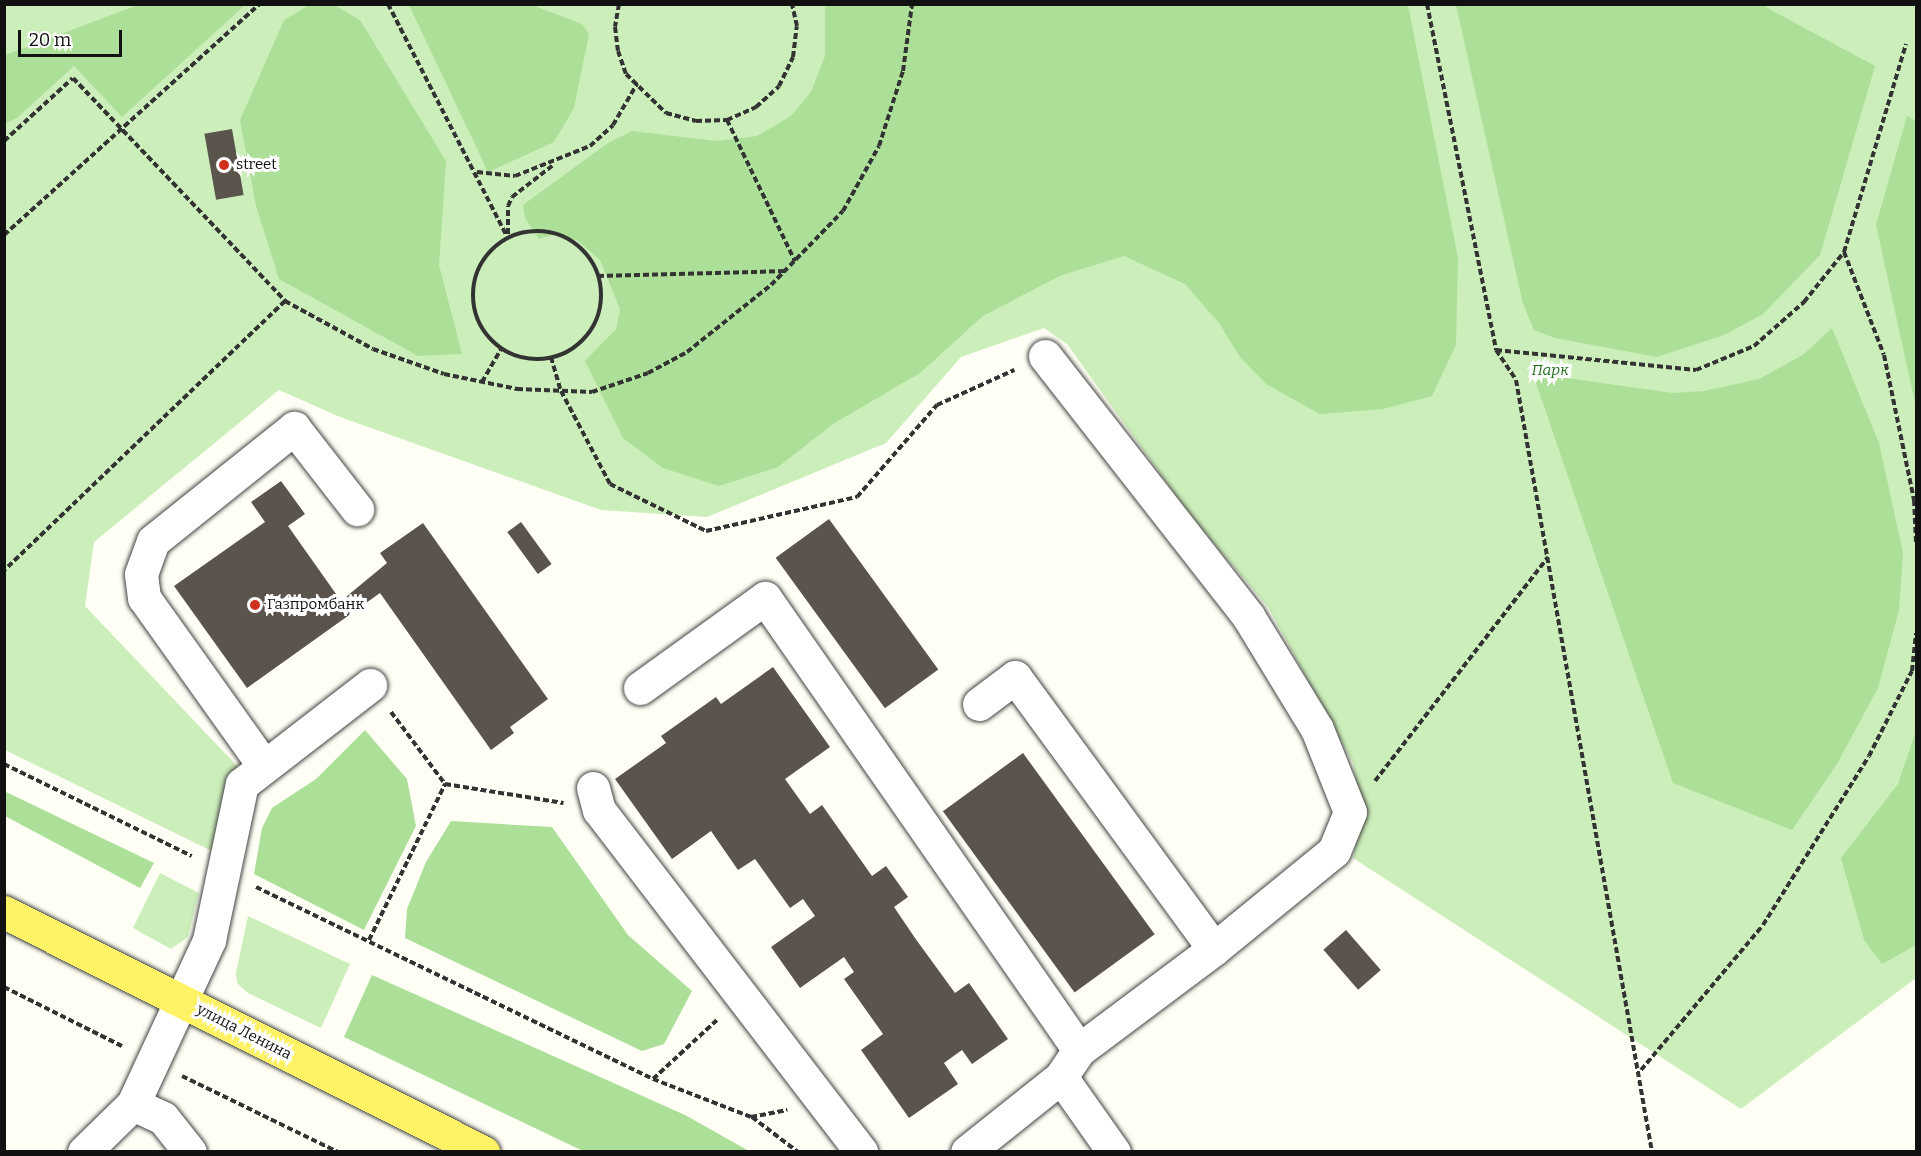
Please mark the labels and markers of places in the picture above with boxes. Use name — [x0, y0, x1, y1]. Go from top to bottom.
place label: street — [236, 156, 277, 174]
marker: street — [217, 158, 231, 172]
place label: Газпромбанк — [267, 596, 364, 614]
marker: Газпромбанк — [248, 598, 262, 612]

